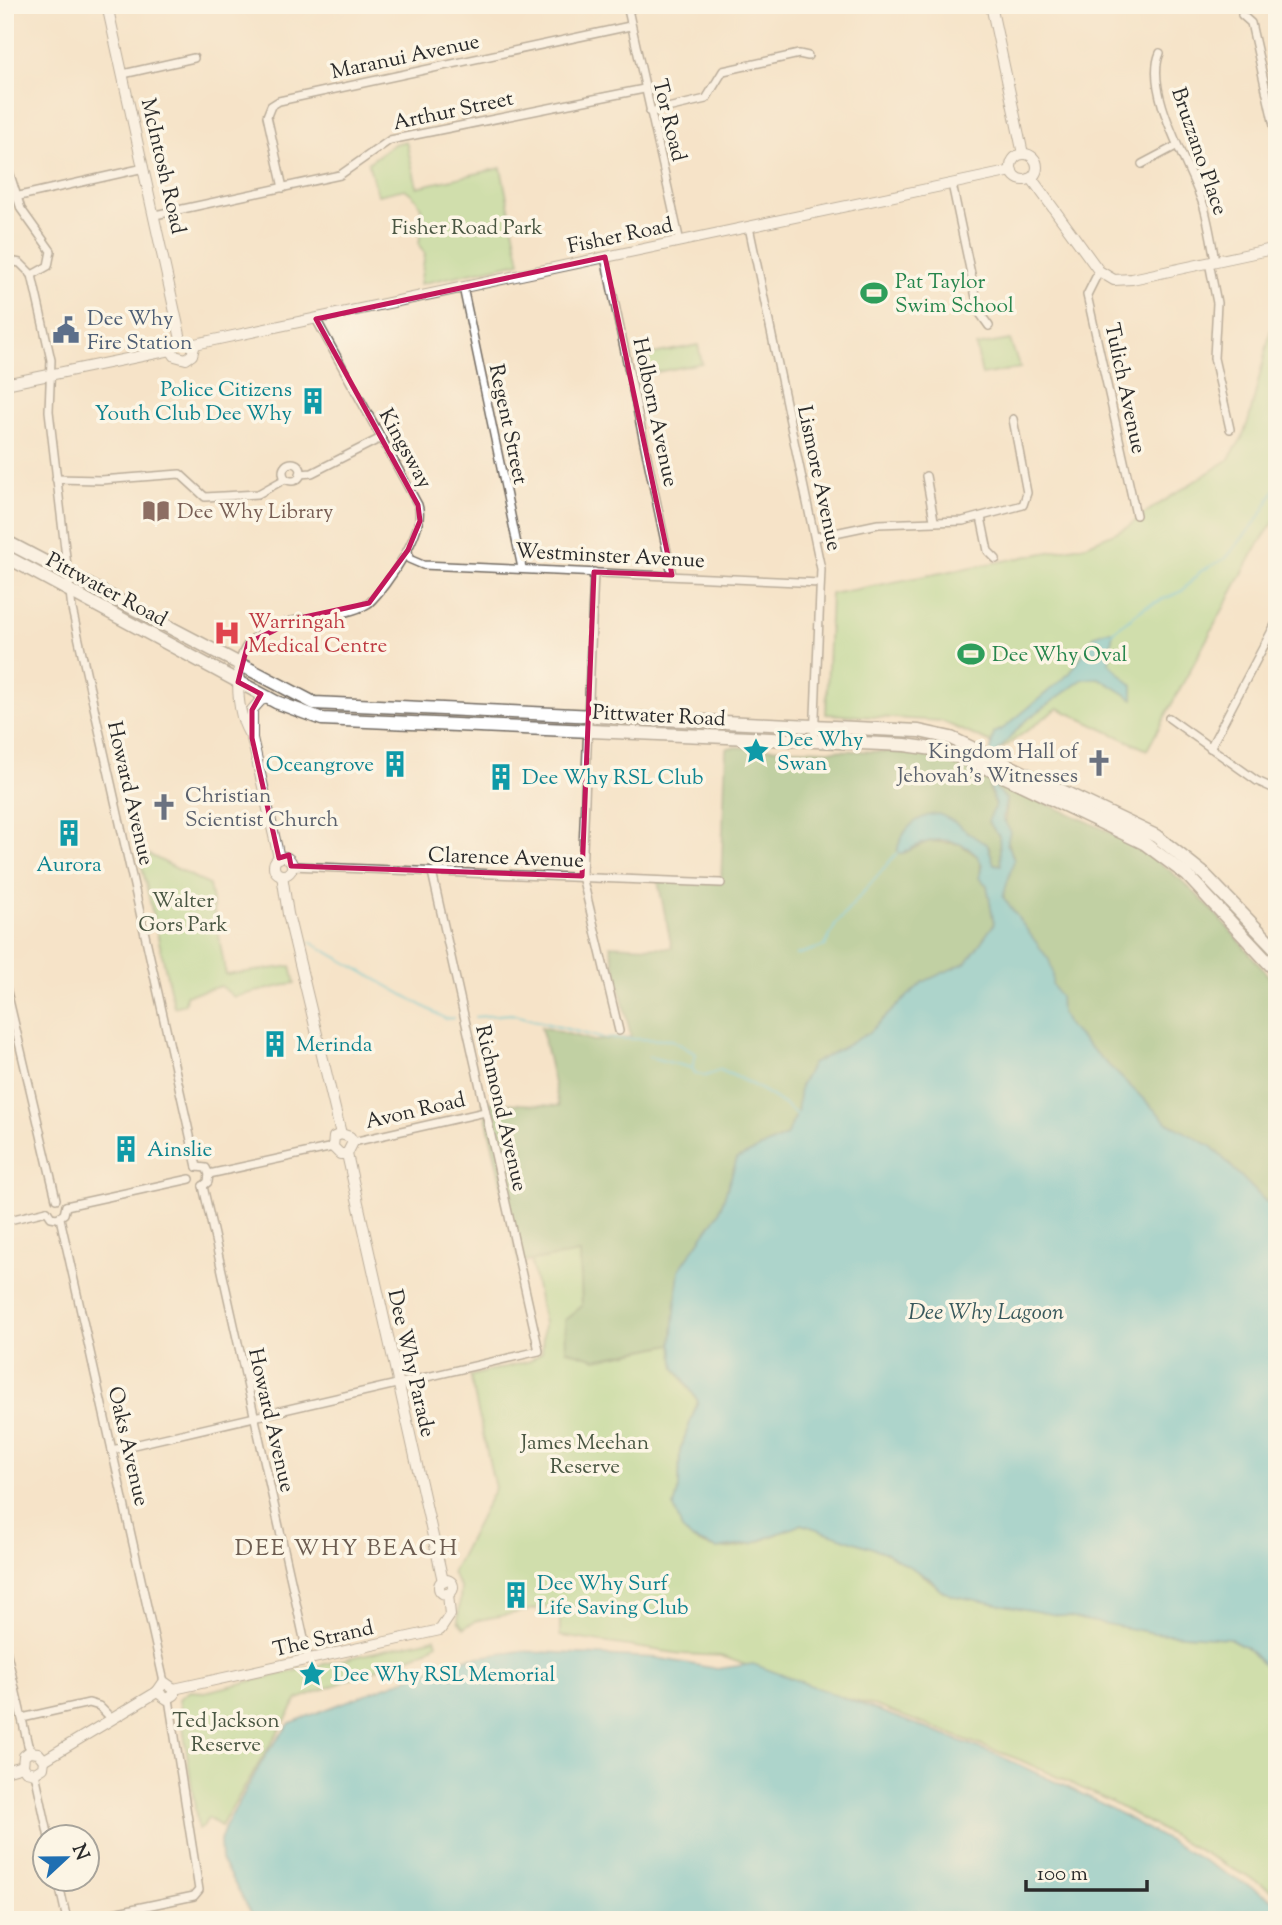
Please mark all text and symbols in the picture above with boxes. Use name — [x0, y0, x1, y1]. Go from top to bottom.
street label: Maranui Avenue — [328, 28, 482, 88]
street label: Tor Road — [643, 76, 693, 165]
street label: Bruzzano Place — [1162, 84, 1234, 220]
street label: Arthur Street — [390, 85, 516, 139]
street label: McIntosh Road — [132, 96, 192, 237]
street label: Fisher Road — [565, 211, 676, 263]
park label: Fisher Road Park — [391, 214, 543, 244]
place label: Pat Taylor Swim School — [895, 268, 1014, 322]
sports icon: Pat Taylor Swim School — [859, 278, 889, 308]
place label: Dee Why Fire Station — [87, 305, 192, 359]
public building icon: Dee Why Fire Station — [51, 315, 81, 345]
street label: Tulich Avenue — [1096, 320, 1153, 457]
street label: Holborn Avenue — [624, 335, 685, 490]
street label: Regent Street — [480, 362, 534, 487]
place label: Police Citizens Youth Club Dee Why — [95, 376, 293, 430]
building icon: Police Citizens Youth Club Dee Why — [298, 386, 328, 416]
street label: Kingsway — [370, 403, 439, 495]
street label: Lismore Avenue — [788, 403, 848, 554]
library icon: Dee Why Library — [141, 496, 171, 526]
place label: Dee Why Library — [177, 498, 334, 528]
street label: Westminster Avenue — [514, 537, 706, 577]
street label: Pittwater Road — [40, 546, 172, 635]
place label: Warringah Medical Centre — [248, 608, 387, 662]
hospital icon: Warringah Medical Centre — [212, 618, 242, 648]
sports icon: Dee Why Oval — [956, 639, 986, 669]
place label: Dee Why Oval — [992, 641, 1128, 671]
street label: Pittwater Road — [591, 699, 726, 735]
street label: Howard Avenue — [98, 718, 160, 868]
place label: Dee Why Swan — [777, 726, 864, 780]
place icon: Dee Why Swan — [741, 736, 771, 766]
place label: Kingdom Hall of Jehovah's Witnesses — [896, 738, 1080, 792]
church icon: Kingdom Hall of Jehovah's Witnesses — [1084, 748, 1114, 778]
building icon: Oceangrove — [380, 749, 410, 779]
place label: Oceangrove — [266, 751, 374, 781]
building icon: Dee Why RSL Club — [486, 762, 516, 792]
place label: Dee Why RSL Club — [522, 764, 703, 794]
place label: Christian Scientist Church — [185, 782, 339, 836]
church icon: Christian Scientist Church — [149, 792, 179, 822]
building icon: Aurora — [54, 818, 84, 848]
street label: Clarence Avenue — [427, 841, 584, 877]
place label: Aurora — [36, 851, 102, 881]
park label: Walter Gors Park — [138, 887, 228, 941]
street label: Richmond Avenue — [466, 1022, 534, 1195]
building icon: Merinda — [260, 1029, 290, 1059]
place label: Merinda — [296, 1031, 373, 1061]
street label: Avon Road — [362, 1086, 469, 1138]
building icon: Ainslie — [111, 1134, 141, 1164]
place label: Ainslie — [147, 1136, 212, 1166]
street label: Dee Why Parade — [378, 1287, 442, 1440]
water label: Dee Why Lagoon — [908, 1297, 1064, 1330]
street label: Howard Avenue — [239, 1345, 301, 1495]
street label: Oaks Avenue — [99, 1384, 155, 1509]
park label: James Meehan Reserve — [520, 1429, 649, 1483]
district label: DEE WHY BEACH — [235, 1533, 459, 1566]
place label: Dee Why Surf Life Saving Club — [537, 1570, 688, 1624]
building icon: Dee Why Surf Life Saving Club — [501, 1580, 531, 1610]
street label: The Strand — [270, 1614, 377, 1666]
place icon: Dee Why RSL Memorial — [297, 1659, 327, 1689]
place label: Dee Why RSL Memorial — [333, 1661, 555, 1691]
park label: Ted Jackson Reserve — [172, 1707, 280, 1761]
north arrow — [32, 1824, 102, 1894]
text: N — [64, 1840, 95, 1865]
scale bar — [1026, 1848, 1147, 1892]
text: 100 m — [1037, 1860, 1088, 1890]

